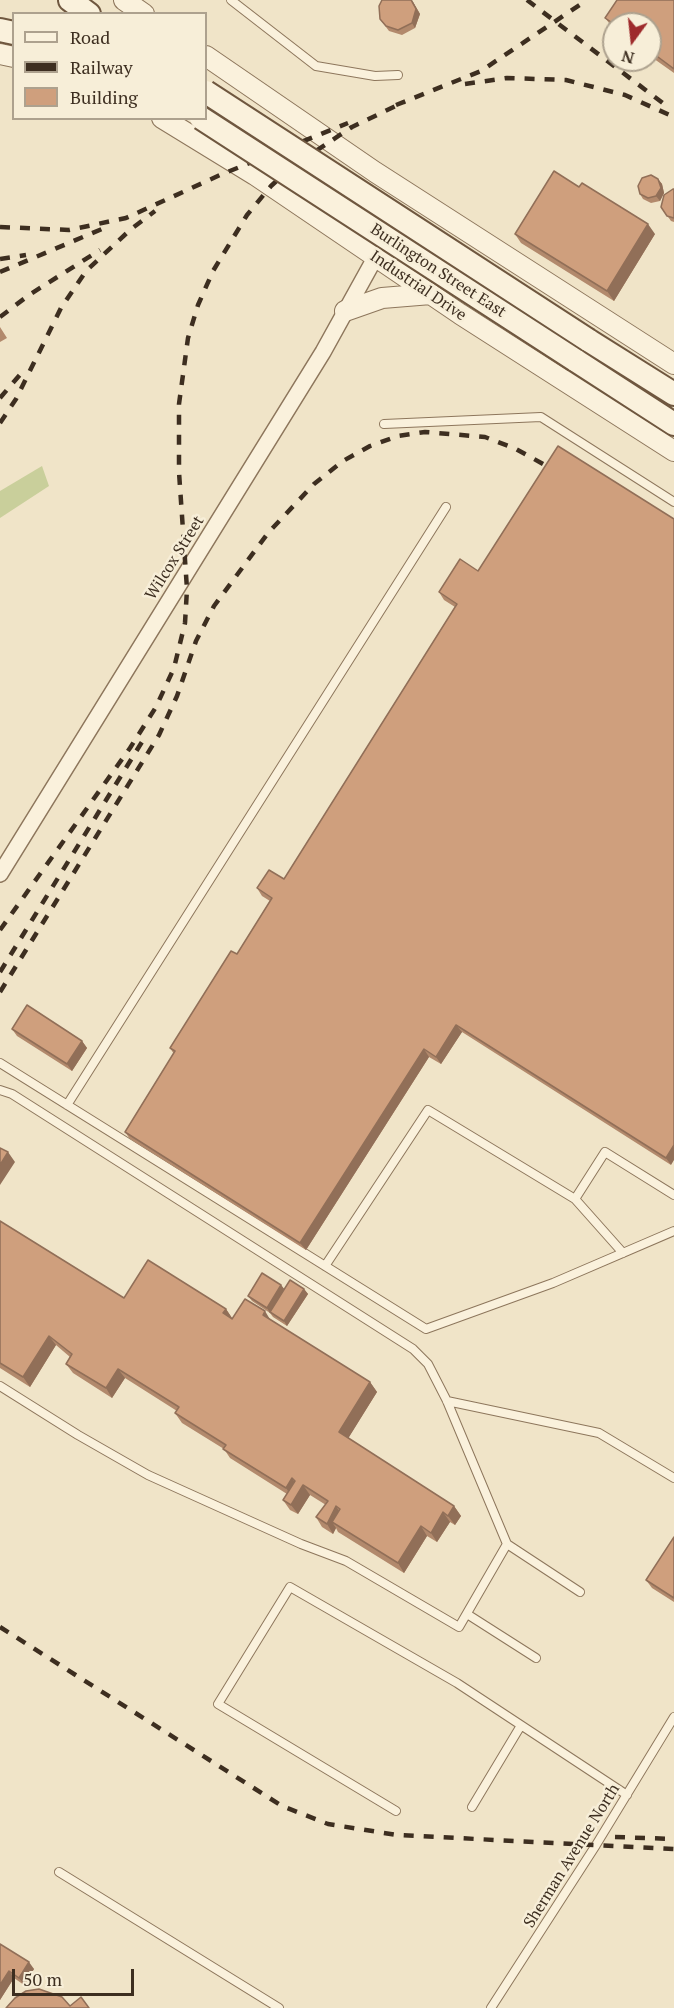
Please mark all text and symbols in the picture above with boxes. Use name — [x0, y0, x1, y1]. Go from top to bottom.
legend — [12, 12, 207, 120]
north arrow — [602, 12, 662, 72]
text: Road — [70, 25, 110, 49]
text: N — [619, 45, 637, 70]
text: Railway — [70, 55, 133, 79]
text: Building — [70, 85, 138, 109]
street label: Burlington Street East — [367, 220, 509, 322]
street label: Industrial Drive — [366, 247, 470, 325]
street label: Wilcox Street — [142, 513, 208, 603]
street label: Sherman Avenue North — [520, 1781, 624, 1931]
scale bar — [15, 1957, 136, 1995]
text: 50 m — [23, 1967, 62, 1991]

